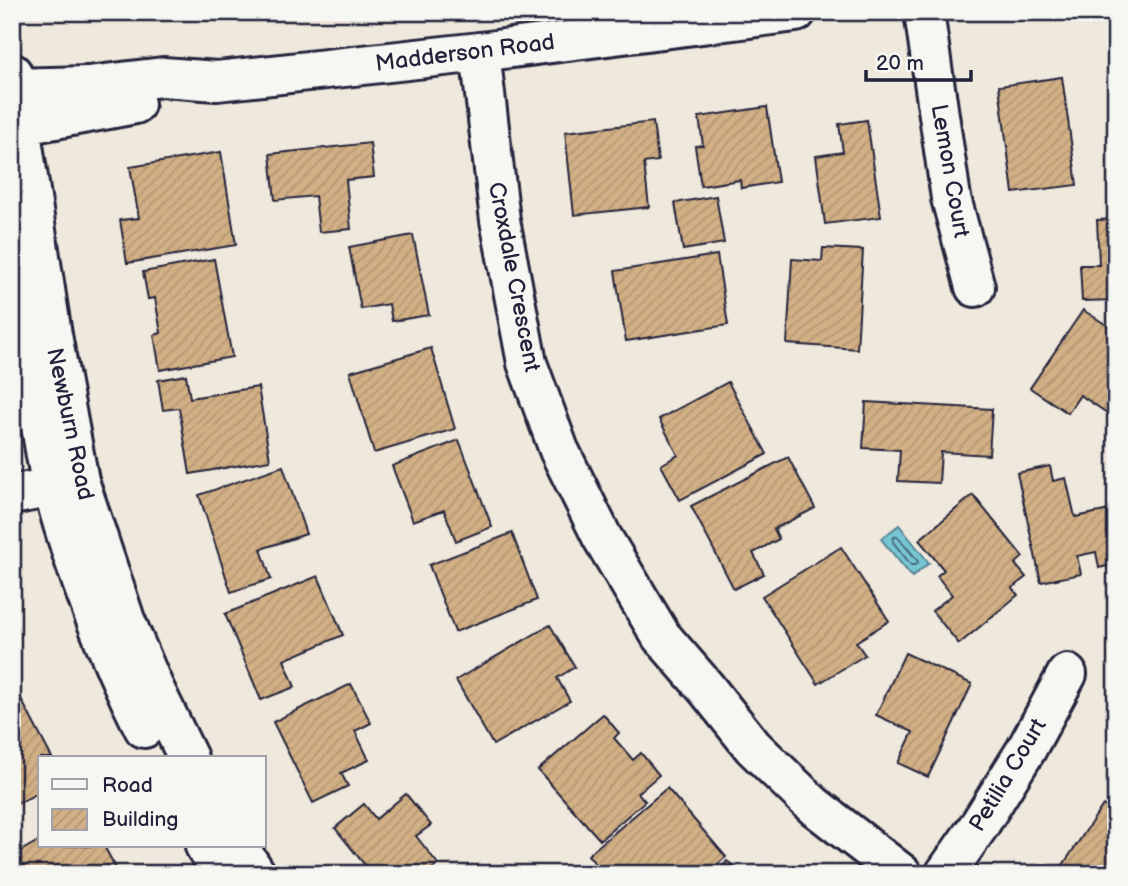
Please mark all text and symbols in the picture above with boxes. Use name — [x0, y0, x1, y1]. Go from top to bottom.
street label: Madderson Road — [374, 28, 556, 78]
scale bar — [866, 38, 970, 82]
text: 20 m — [876, 51, 924, 76]
street label: Lemon Court — [924, 102, 976, 240]
street label: Croxdale Crescent — [482, 180, 546, 374]
street label: Newburn Road — [40, 345, 100, 503]
street label: Petilia Court — [963, 713, 1053, 837]
legend — [38, 756, 266, 848]
text: Road — [102, 773, 153, 798]
text: Building — [102, 807, 178, 832]

